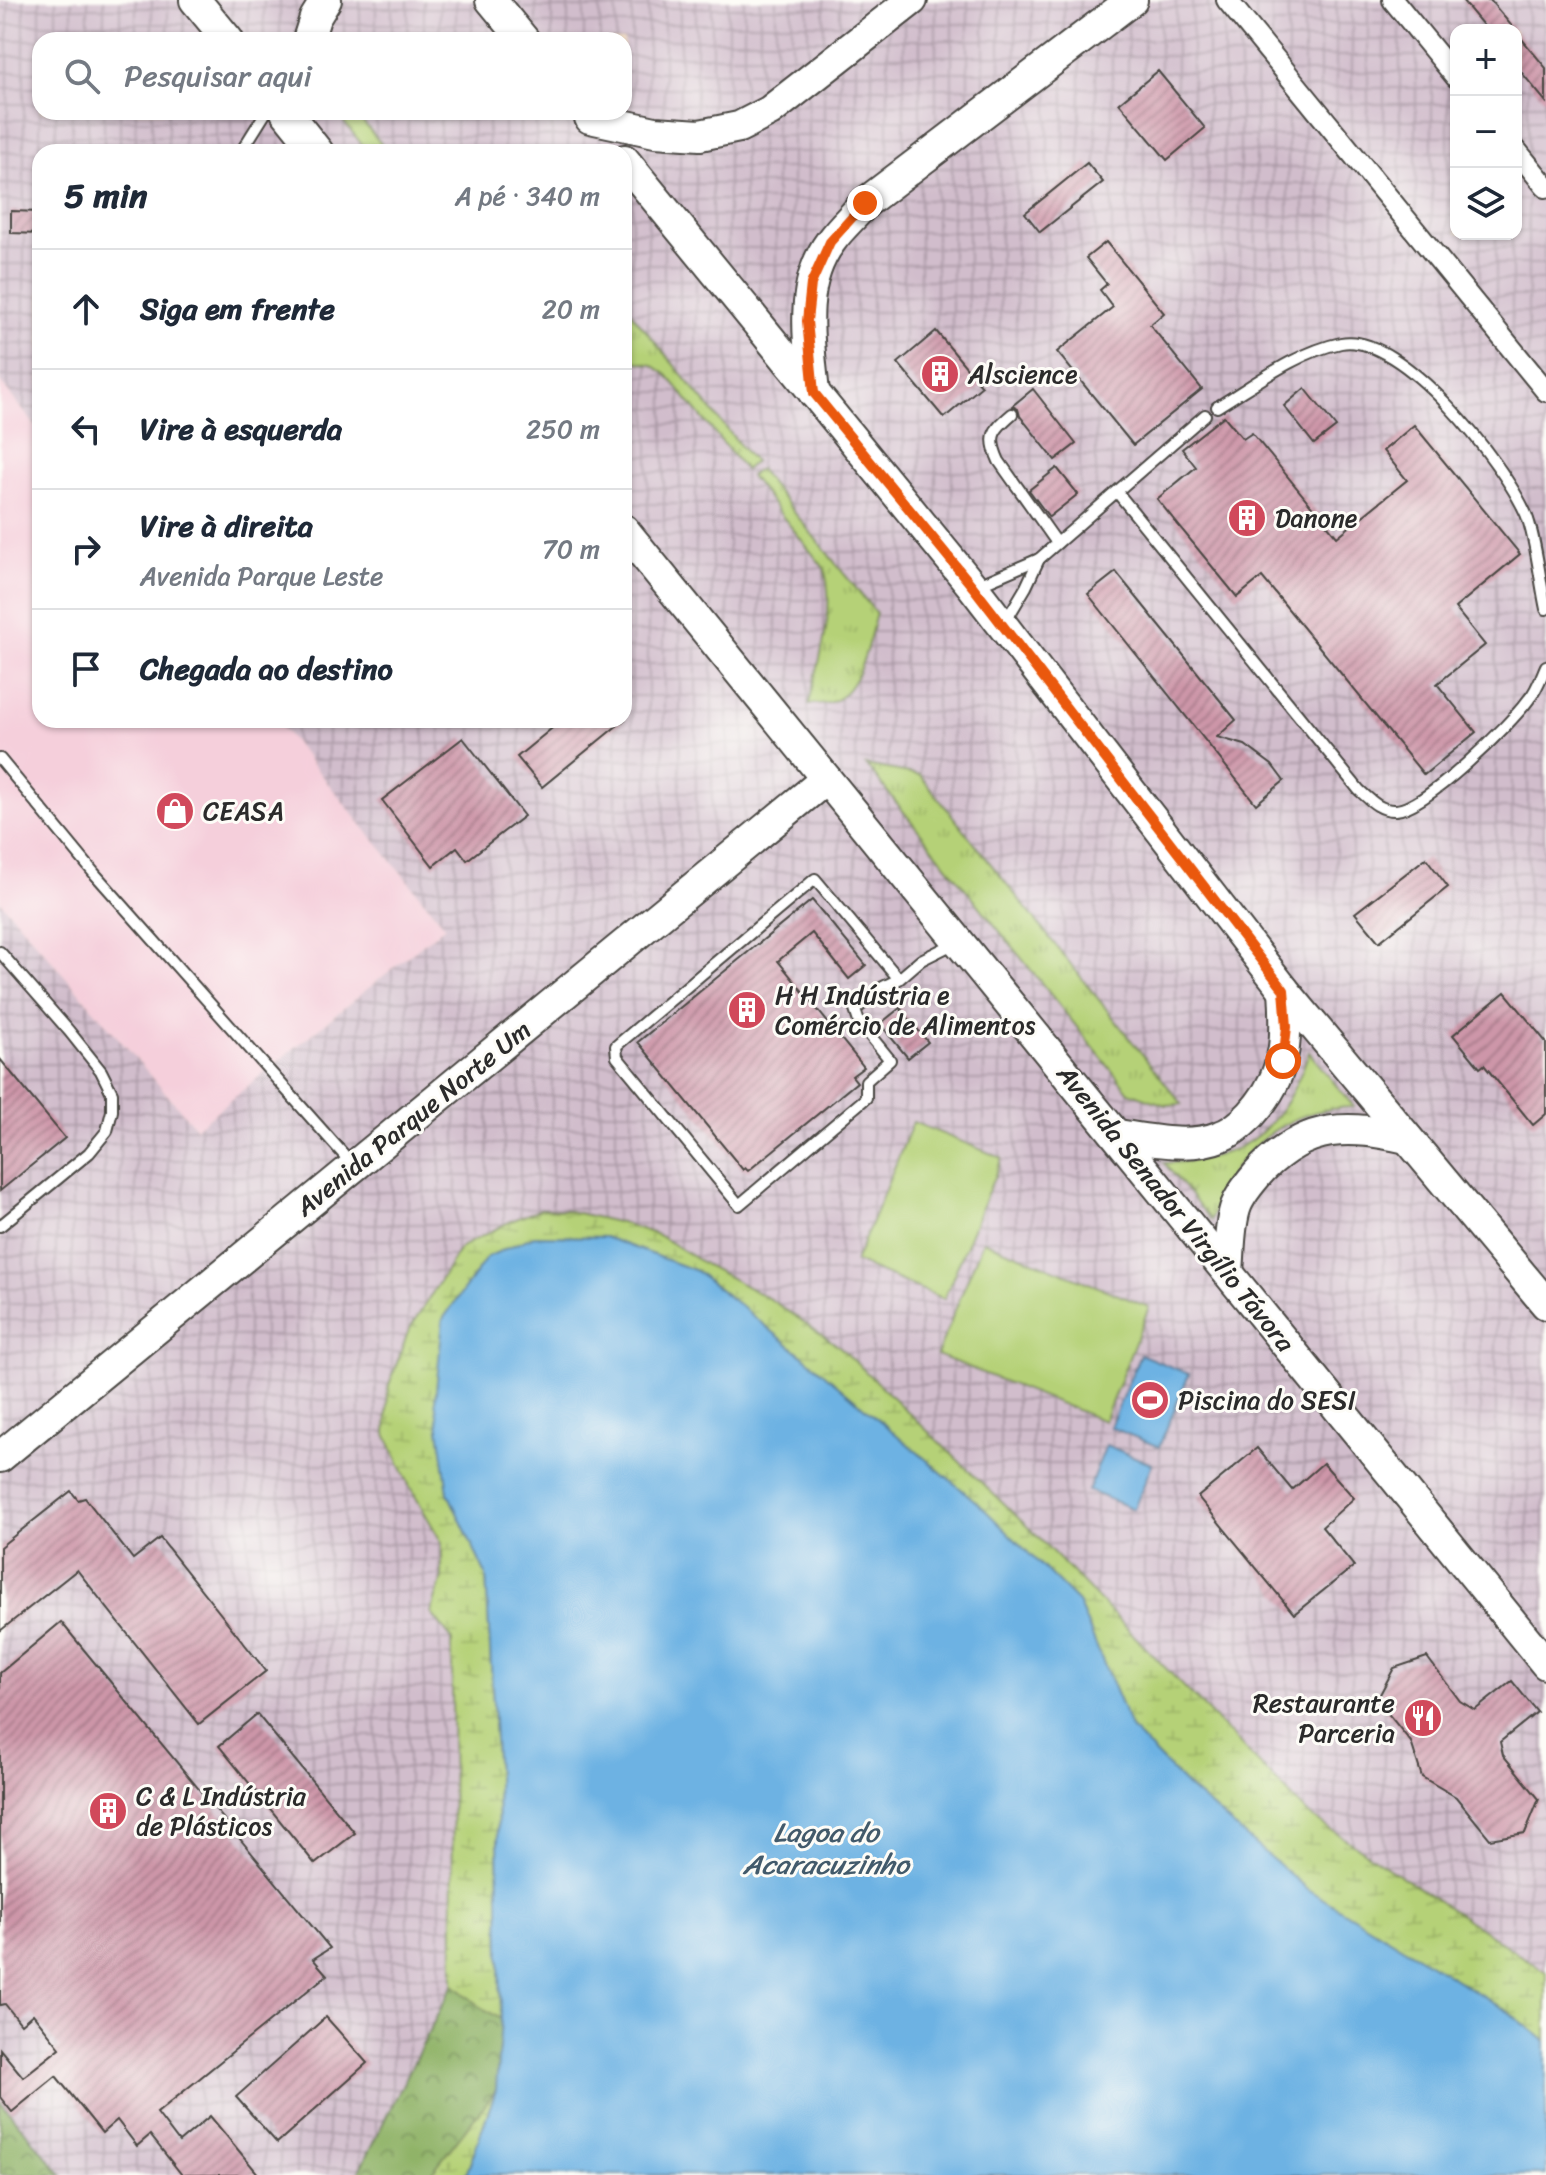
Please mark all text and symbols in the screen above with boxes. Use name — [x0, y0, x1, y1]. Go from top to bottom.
map controls — [1450, 24, 1522, 240]
button: + — [1450, 24, 1522, 96]
search box — [32, 32, 632, 120]
text: Pesquisar aqui — [124, 49, 312, 103]
icon: search — [60, 54, 104, 98]
button: − — [1450, 96, 1522, 168]
text: 5 min — [64, 166, 147, 226]
button: layers — [1450, 168, 1522, 240]
text: A pé · 340 m — [455, 173, 600, 219]
route end — [847, 185, 883, 221]
text: Siga em frente — [140, 282, 335, 336]
text: 20 m — [542, 286, 600, 332]
icon: ahead — [64, 287, 108, 331]
place label: Alscience — [967, 351, 1078, 397]
building icon: Alscience — [919, 353, 961, 395]
text: Vire à esquerda — [140, 402, 342, 456]
text: 250 m — [526, 406, 600, 452]
icon: left — [64, 407, 108, 451]
place label: Danone — [1275, 495, 1358, 541]
building icon: Danone — [1226, 497, 1268, 539]
text: Vire à direita — [140, 499, 313, 553]
text: 70 m — [542, 526, 600, 572]
icon: right — [64, 527, 108, 571]
text: Avenida Parque Leste — [140, 553, 383, 599]
text: Chegada ao destino — [140, 642, 393, 696]
icon: arrive — [64, 647, 108, 691]
place label: CEASA — [203, 788, 284, 834]
shop icon: CEASA — [154, 790, 196, 832]
place label: H H Indústria e Comércio de Alimentos — [775, 972, 1036, 1048]
building icon: H H Indústria e Comércio de Alimentos — [726, 989, 768, 1031]
street label: Avenida Parque Norte Um — [284, 1008, 541, 1229]
route start — [1265, 1043, 1301, 1079]
street label: Avenida Senador Virgílio Távora — [1044, 1053, 1308, 1363]
place label: Piscina do SESI — [1178, 1377, 1356, 1423]
sports icon: Piscina do SESI — [1129, 1379, 1171, 1421]
place label: Restaurante Parceria — [1253, 1680, 1395, 1756]
restaurant icon: Restaurante Parceria — [1402, 1697, 1444, 1739]
place label: C & L Indústria de Plásticos — [136, 1773, 307, 1849]
building icon: C & L Indústria de Plásticos — [87, 1790, 129, 1832]
water label: Lagoa do Acaracuzinho — [742, 1808, 911, 1889]

